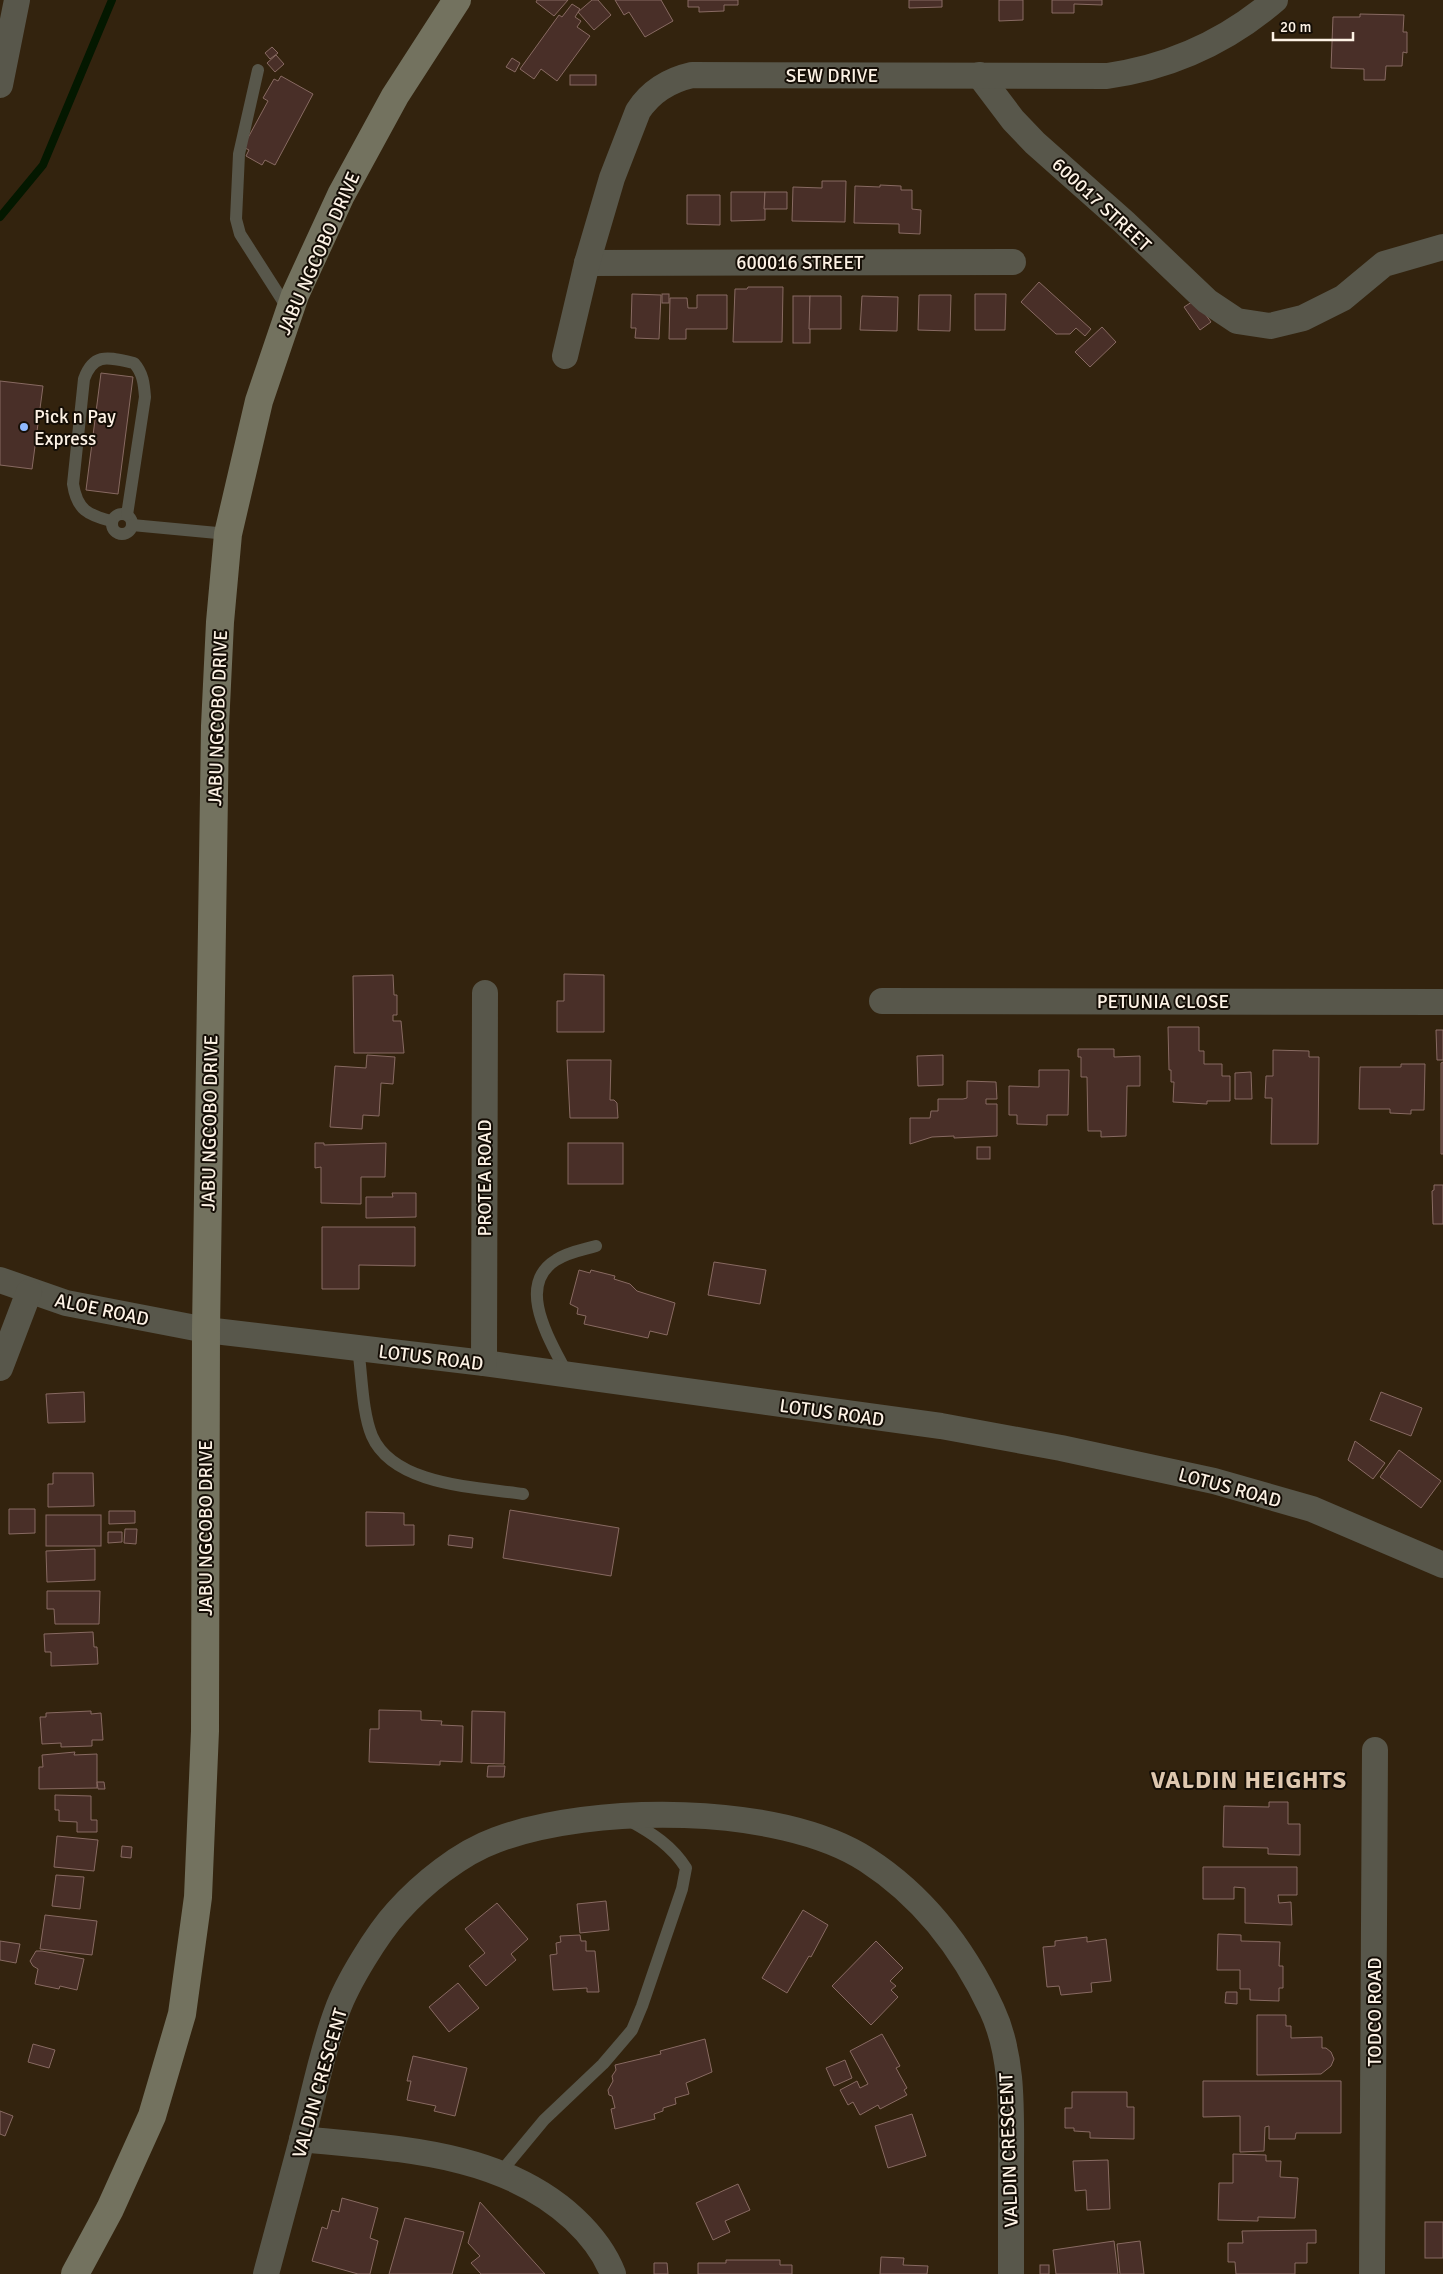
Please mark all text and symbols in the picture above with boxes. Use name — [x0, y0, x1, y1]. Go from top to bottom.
scale bar — [1273, 10, 1353, 42]
text: 20 m — [1280, 18, 1311, 36]
street label: SEW DRIVE — [786, 64, 878, 88]
street label: 600017 STREET — [1047, 153, 1157, 257]
street label: JABU NGCOBO DRIVE — [272, 168, 366, 339]
street label: 600016 STREET — [736, 251, 864, 275]
place label: Pick n Pay Express — [34, 405, 116, 451]
marker: Pick n Pay Express — [18, 421, 30, 433]
street label: JABU NGCOBO DRIVE — [203, 630, 233, 806]
street label: PETUNIA CLOSE — [1097, 990, 1229, 1014]
street label: JABU NGCOBO DRIVE — [196, 1035, 224, 1211]
street label: PROTEA ROAD — [473, 1119, 497, 1237]
street label: ALOE ROAD — [52, 1288, 151, 1332]
street label: LOTUS ROAD — [377, 1340, 485, 1376]
street label: LOTUS ROAD — [778, 1394, 886, 1432]
street label: JABU NGCOBO DRIVE — [194, 1440, 218, 1616]
street label: LOTUS ROAD — [1176, 1463, 1284, 1513]
district label: VALDIN HEIGHTS — [1151, 1765, 1347, 1795]
street label: TODCO ROAD — [1363, 1958, 1387, 2066]
street label: VALDIN CRESCENT — [287, 2005, 353, 2161]
street label: VALDIN CRESCENT — [994, 2072, 1024, 2228]

